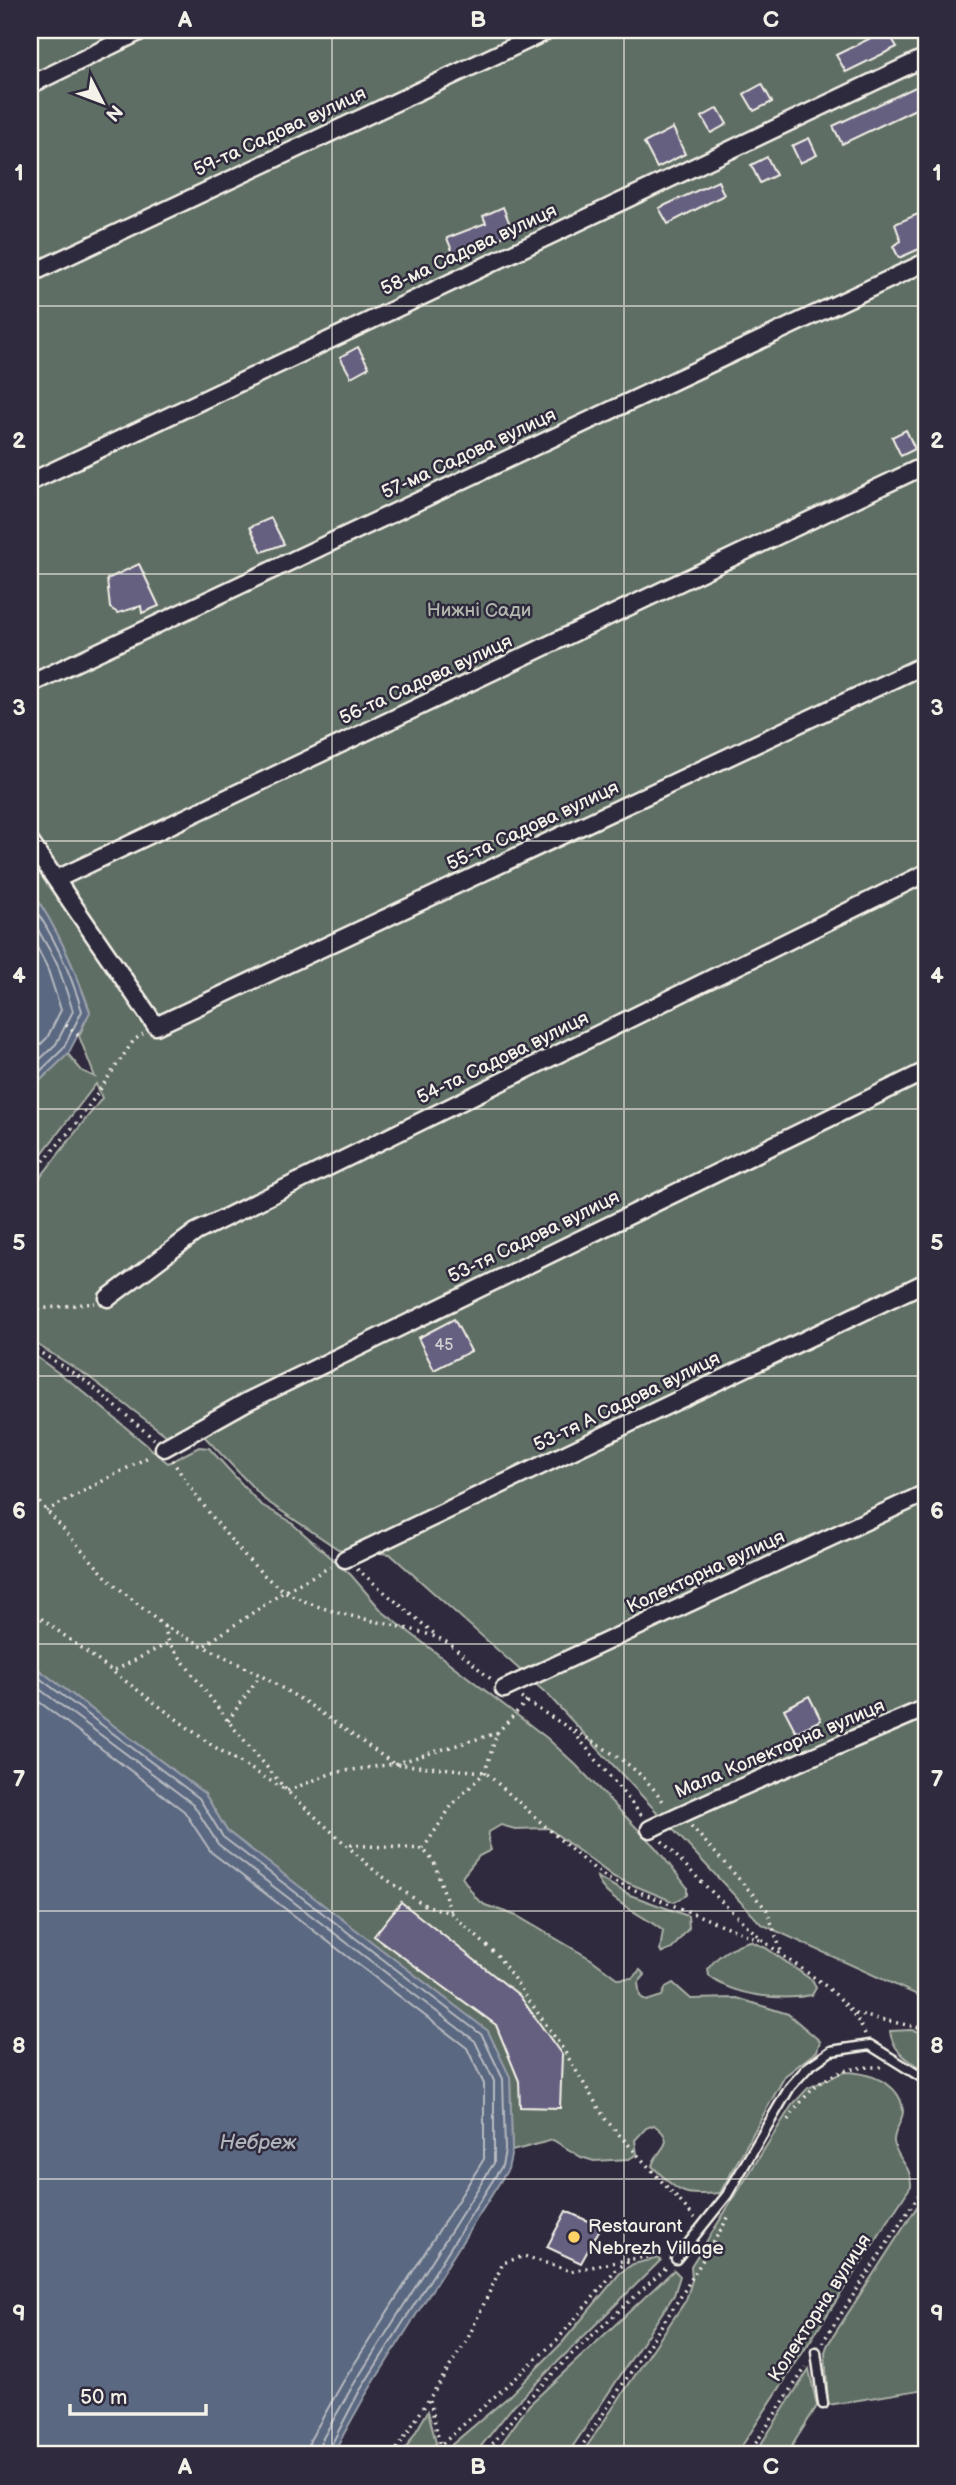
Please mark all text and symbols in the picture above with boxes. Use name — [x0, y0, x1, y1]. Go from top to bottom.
text: A — [177, 6, 193, 34]
text: B — [470, 6, 486, 34]
text: C — [763, 6, 779, 34]
north arrow — [66, 66, 136, 136]
street label: 59-та Садова вулиця — [190, 82, 370, 182]
text: N — [100, 99, 127, 125]
text: 1 — [14, 159, 24, 187]
text: 1 — [932, 159, 942, 187]
street label: 58-ма Садова вулиця — [377, 199, 561, 301]
street label: 57-ма Садова вулиця — [378, 403, 560, 505]
text: 2 — [12, 427, 26, 455]
text: 2 — [930, 427, 944, 455]
park label: Нижні Сади — [427, 599, 531, 622]
street label: 56-та Садова вулиця — [336, 630, 516, 730]
text: 3 — [12, 694, 26, 722]
text: 3 — [930, 694, 944, 722]
street label: 55-та Садова вулиця — [443, 776, 623, 876]
text: 4 — [12, 962, 26, 990]
text: 4 — [930, 962, 944, 990]
street label: 54-та Садова вулиця — [414, 1006, 592, 1110]
street label: 53-тя Садова вулиця — [445, 1186, 623, 1288]
text: 5 — [12, 1229, 26, 1257]
text: 5 — [930, 1229, 944, 1257]
house number: 45 — [435, 1336, 453, 1355]
street label: 53-тя А Садова вулиця — [530, 1347, 724, 1457]
text: 6 — [12, 1497, 26, 1525]
text: 6 — [930, 1497, 944, 1525]
street label: Колекторна вулиця — [623, 1525, 789, 1619]
street label: Мала Колекторна вулиця — [672, 1694, 888, 1804]
text: 7 — [13, 1765, 26, 1793]
text: 7 — [931, 1765, 944, 1793]
text: 8 — [12, 2032, 26, 2060]
text: 8 — [930, 2032, 944, 2060]
water label: Небреж — [220, 2130, 297, 2155]
place label: Restaurant Nebrezh Village — [588, 2215, 724, 2260]
marker: Restaurant Nebrezh Village — [566, 2229, 582, 2245]
street label: Колекторна вулиця — [764, 2230, 876, 2386]
text: 9 — [12, 2300, 26, 2328]
text: 9 — [930, 2300, 944, 2328]
scale bar — [70, 2373, 206, 2417]
text: 50 m — [80, 2385, 127, 2410]
text: A — [177, 2453, 193, 2481]
text: B — [470, 2453, 486, 2481]
text: C — [763, 2453, 779, 2481]

